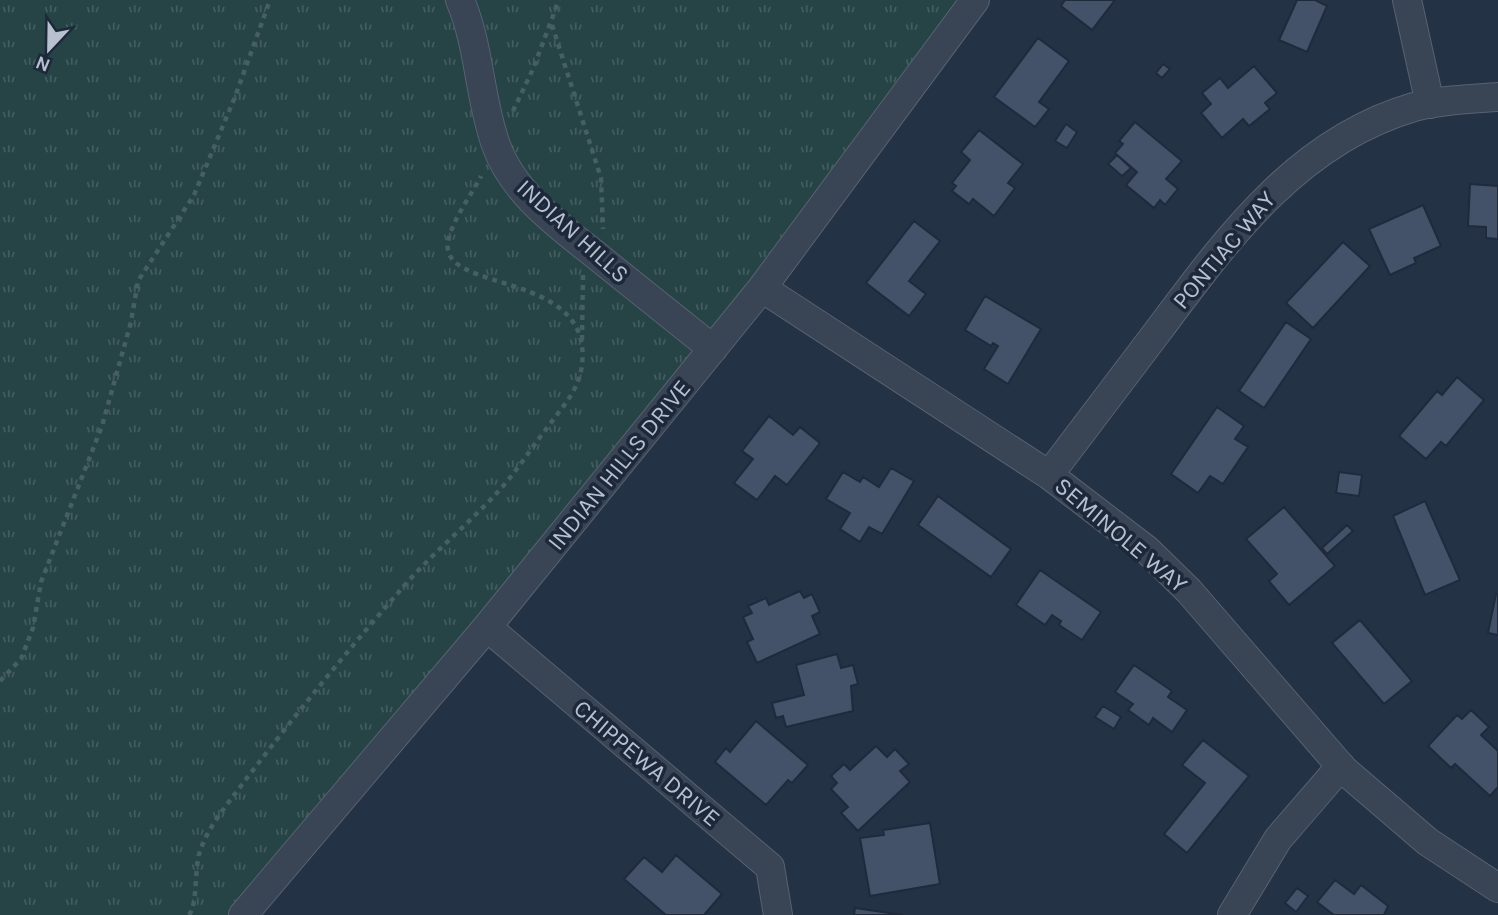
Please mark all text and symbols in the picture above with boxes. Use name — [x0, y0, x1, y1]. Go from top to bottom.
north arrow — [14, 14, 84, 84]
text: N — [33, 51, 53, 77]
street label: INDIAN HILLS — [511, 173, 635, 289]
street label: PONTIAC WAY — [1167, 185, 1281, 315]
street label: INDIAN HILLS DRIVE — [542, 374, 696, 556]
street label: SEMINOLE WAY — [1049, 471, 1193, 599]
street label: CHIPPEWA DRIVE — [568, 694, 726, 832]

